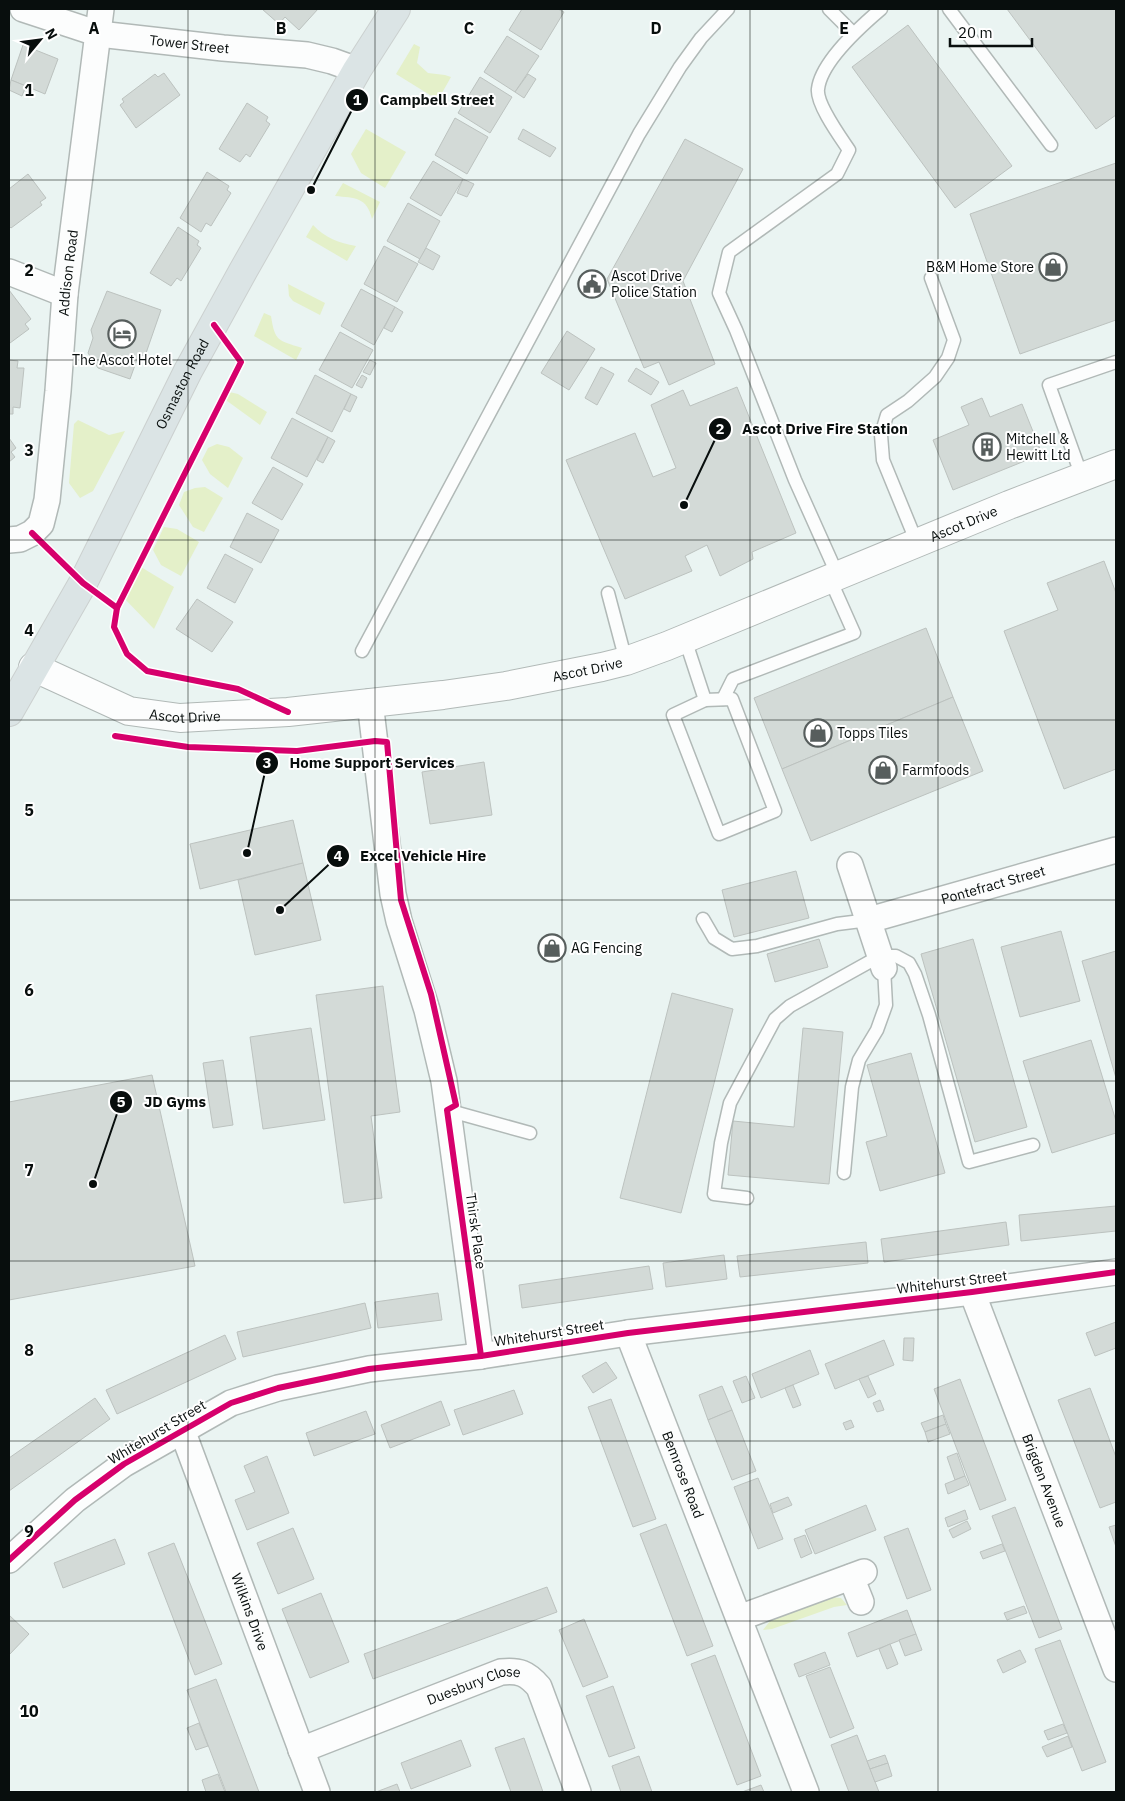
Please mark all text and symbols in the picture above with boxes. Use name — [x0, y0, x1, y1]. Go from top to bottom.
north arrow — [15, 15, 65, 65]
scale bar — [950, 15, 1032, 47]
text: A — [89, 18, 100, 38]
text: B — [276, 18, 287, 38]
text: C — [464, 18, 474, 38]
text: D — [650, 18, 662, 38]
text: E — [839, 18, 849, 38]
text: 20 m — [958, 23, 993, 42]
text: N — [41, 25, 62, 42]
street label: Tower Street — [149, 31, 230, 57]
text: 1 — [24, 80, 34, 100]
callout: Campbell Street — [345, 85, 505, 115]
text: 1 — [352, 90, 362, 109]
text: Campbell Street — [380, 90, 495, 109]
street label: Addison Road — [54, 229, 82, 317]
shop icon: B&M Home Store — [1038, 252, 1068, 282]
place label: B&M Home Store — [926, 258, 1034, 276]
text: 2 — [24, 260, 34, 280]
place label: Ascot Drive Police Station — [611, 267, 697, 301]
public building icon: Ascot Drive Police Station — [577, 269, 607, 299]
hotel icon: The Ascot Hotel — [107, 319, 137, 349]
street label: Osmaston Road — [152, 336, 213, 432]
place label: The Ascot Hotel — [72, 351, 172, 369]
callout: Ascot Drive Fire Station — [707, 414, 918, 444]
text: 2 — [715, 419, 725, 438]
text: Ascot Drive Fire Station — [742, 419, 908, 438]
place label: Mitchell & Hewitt Ltd — [1006, 430, 1071, 464]
building icon: Mitchell & Hewitt Ltd — [972, 432, 1002, 462]
text: 3 — [24, 440, 34, 460]
street label: Ascot Drive — [927, 502, 1000, 546]
text: 4 — [24, 620, 34, 640]
street label: Ascot Drive — [551, 653, 625, 686]
street label: Ascot Drive — [148, 705, 221, 727]
shop icon: Topps Tiles — [803, 718, 833, 748]
place label: Topps Tiles — [837, 724, 908, 742]
callout: Home Support Services — [254, 748, 464, 778]
text: 3 — [262, 753, 272, 772]
text: Home Support Services — [289, 753, 455, 772]
shop icon: Farmfoods — [868, 755, 898, 785]
place label: Farmfoods — [902, 761, 969, 779]
text: 5 — [24, 800, 34, 820]
callout: Excel Vehicle Hire — [325, 841, 497, 871]
text: 4 — [333, 846, 343, 865]
text: Excel Vehicle Hire — [360, 846, 486, 865]
street label: Pontefract Street — [939, 862, 1047, 908]
shop icon: AG Fencing — [537, 933, 567, 963]
place label: AG Fencing — [571, 939, 642, 957]
text: 6 — [24, 980, 34, 1000]
callout: JD Gyms — [108, 1087, 216, 1117]
text: 5 — [116, 1092, 126, 1111]
text: JD Gyms — [144, 1092, 207, 1111]
text: 7 — [24, 1160, 34, 1180]
street label: Thirsk Place — [462, 1192, 490, 1270]
street label: Whitehurst Street — [896, 1266, 1008, 1298]
street label: Whitehurst Street — [493, 1315, 605, 1351]
text: 8 — [24, 1340, 34, 1360]
street label: Whitehurst Street — [105, 1396, 209, 1468]
street label: Bemrose Road — [658, 1429, 708, 1521]
street label: Brigden Avenue — [1018, 1431, 1070, 1530]
text: 9 — [24, 1521, 34, 1541]
street label: Wilkins Drive — [227, 1571, 273, 1653]
street label: Duesbury Close — [424, 1662, 522, 1709]
text: 10 — [19, 1701, 39, 1721]

